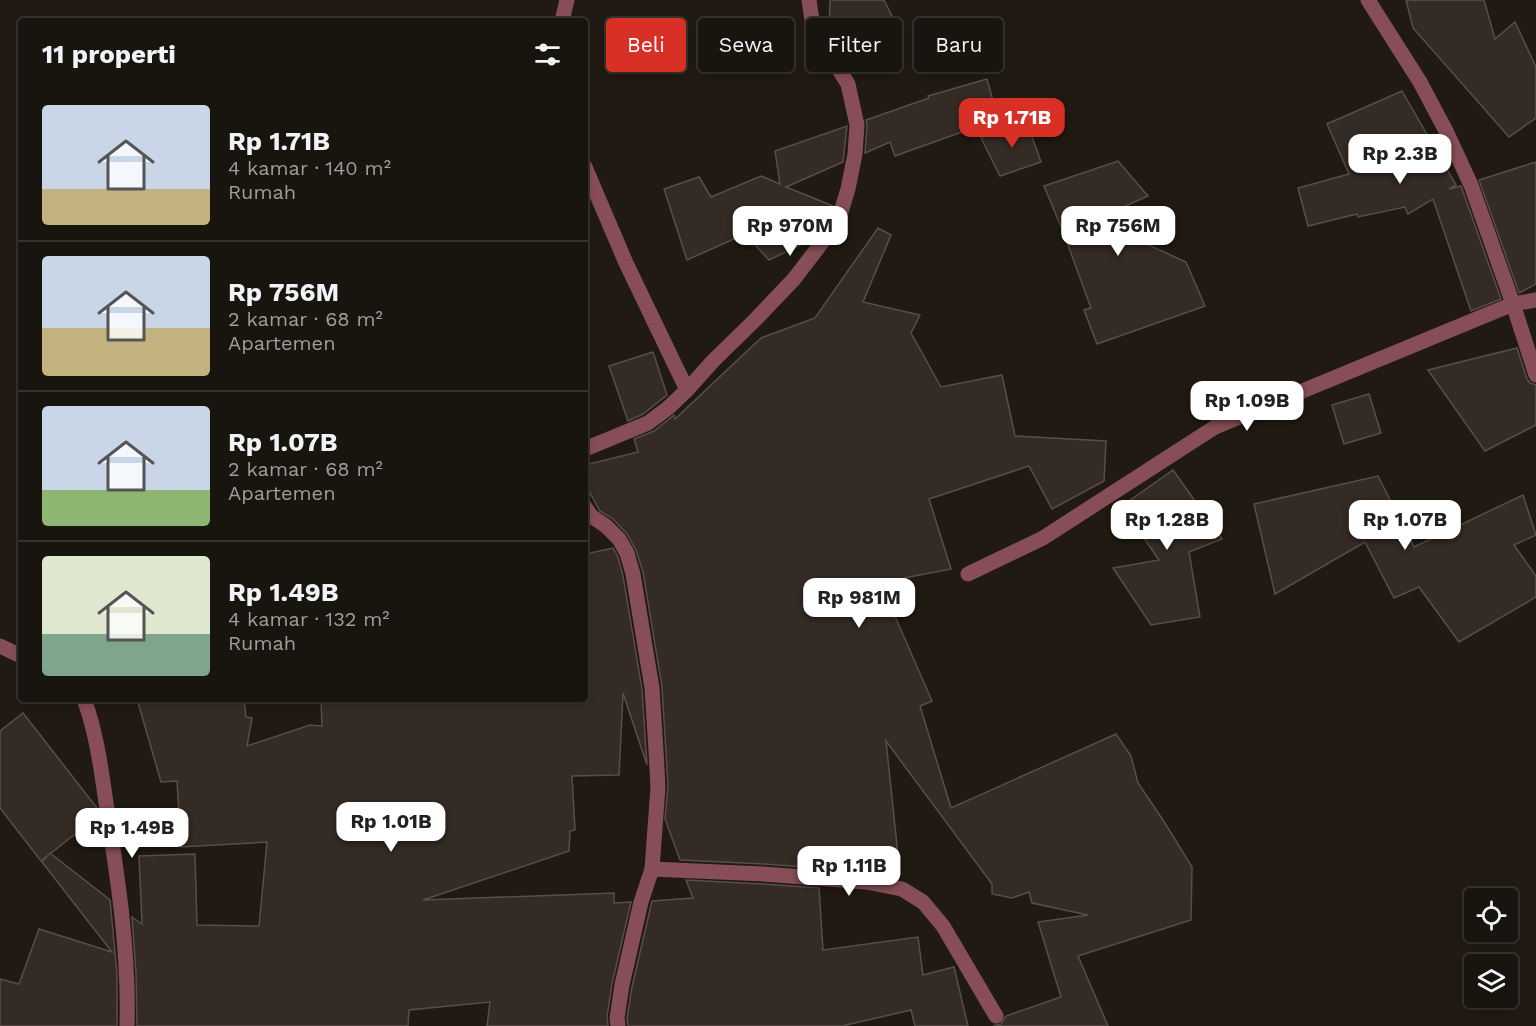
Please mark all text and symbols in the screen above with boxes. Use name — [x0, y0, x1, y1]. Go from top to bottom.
chip: Beli — [606, 18, 686, 72]
chip: Sewa — [698, 18, 794, 72]
chip: Filter — [806, 18, 902, 72]
chip: Baru — [914, 18, 1003, 72]
icon: filters — [531, 38, 564, 71]
text: 11 properti — [42, 39, 176, 69]
pin: Rp 1.71B — [950, 98, 1074, 149]
text: Rp 1.71B — [973, 105, 1051, 129]
text: Rp 1.71B — [228, 126, 330, 156]
icon: home — [90, 129, 162, 201]
pin: Rp 2.3B — [1345, 134, 1455, 185]
text: Rp 2.3B — [1362, 141, 1438, 165]
text: 4 kamar · 140 m² — [228, 156, 391, 180]
text: Rumah — [228, 180, 296, 204]
pin: Rp 970M — [735, 206, 845, 257]
pin: Rp 756M — [1063, 206, 1173, 257]
text: Rp 970M — [747, 213, 833, 237]
text: Rp 756M — [1075, 213, 1161, 237]
text: Rp 756M — [228, 277, 339, 307]
icon: home — [90, 280, 162, 352]
text: 2 kamar · 68 m² — [228, 307, 383, 331]
text: Apartemen — [228, 331, 336, 355]
pin: Rp 1.09B — [1185, 381, 1309, 432]
text: Rp 1.09B — [1205, 388, 1289, 412]
text: Rp 1.07B — [228, 427, 338, 457]
icon: home — [90, 430, 162, 502]
text: 2 kamar · 68 m² — [228, 457, 383, 481]
text: Apartemen — [228, 481, 336, 505]
pin: Rp 1.28B — [1105, 500, 1229, 551]
pin: Rp 1.07B — [1343, 500, 1467, 551]
text: Rp 1.28B — [1125, 507, 1209, 531]
text: Rp 1.07B — [1363, 507, 1447, 531]
text: Rp 1.49B — [228, 577, 339, 607]
pin: Rp 981M — [804, 578, 914, 629]
icon: home — [90, 580, 162, 652]
text: Rp 981M — [817, 585, 901, 609]
text: 4 kamar · 132 m² — [228, 607, 390, 631]
text: Rumah — [228, 631, 296, 655]
pin: Rp 1.01B — [329, 802, 453, 853]
pin: Rp 1.49B — [70, 808, 194, 859]
text: Rp 1.01B — [350, 809, 432, 833]
text: Rp 1.49B — [89, 815, 175, 839]
pin: Rp 1.11B — [787, 846, 911, 897]
text: Rp 1.11B — [811, 853, 887, 877]
map controls — [1464, 888, 1518, 1008]
button: locate — [1464, 888, 1518, 942]
button: layers — [1464, 954, 1518, 1008]

